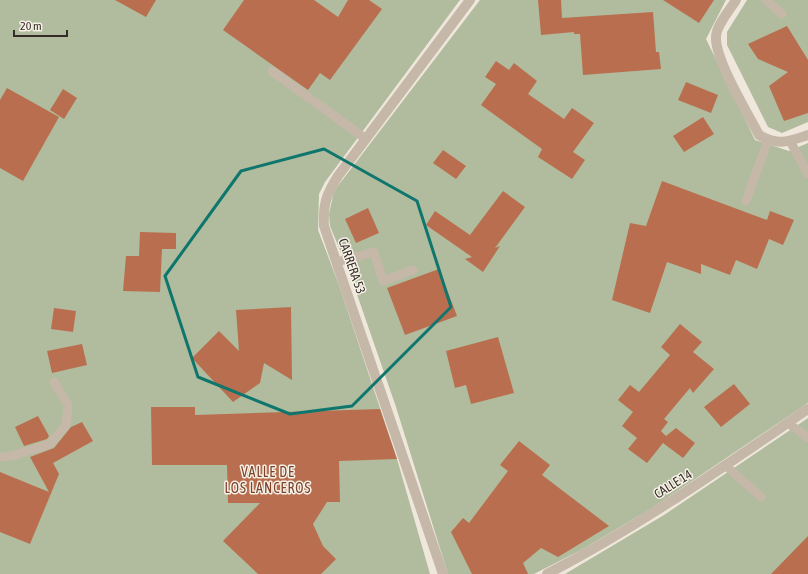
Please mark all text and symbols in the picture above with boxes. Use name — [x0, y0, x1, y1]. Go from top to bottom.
scale bar — [14, 12, 67, 38]
text: 20 m — [20, 19, 42, 33]
street label: CARRERA 53 — [336, 236, 368, 296]
district label: VALLE DE LOS LANCEROS — [225, 464, 311, 496]
street label: CALLE 14 — [651, 467, 695, 501]

